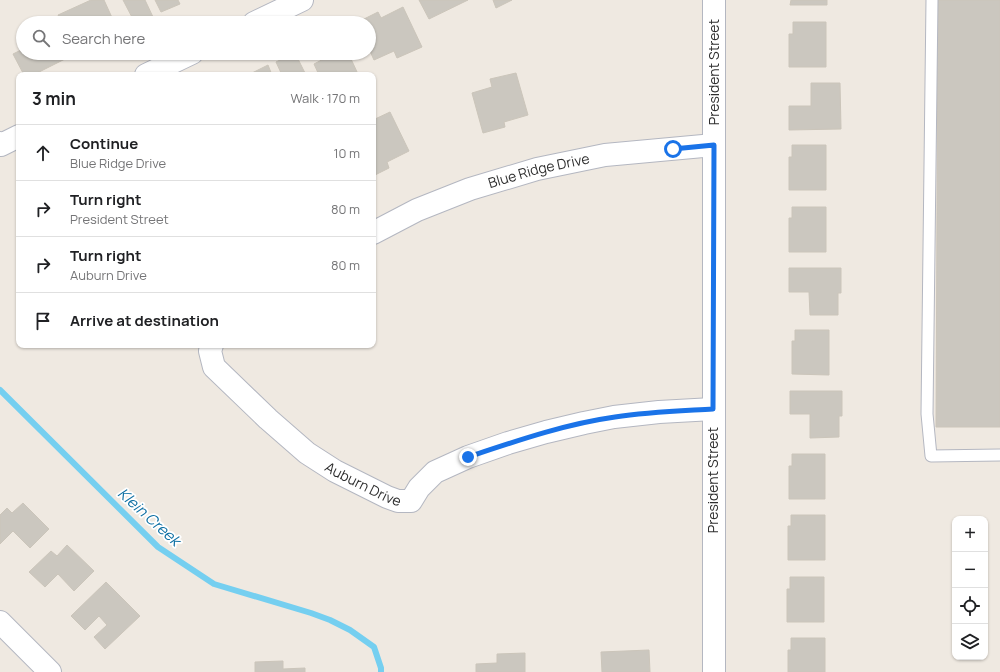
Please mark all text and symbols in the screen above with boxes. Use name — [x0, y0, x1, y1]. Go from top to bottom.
search box — [16, 16, 376, 60]
street label: President Street — [704, 18, 723, 125]
icon: search — [30, 27, 52, 49]
text: Search here — [62, 28, 145, 49]
text: 3 min — [32, 87, 76, 110]
text: Walk · 170 m — [290, 89, 360, 107]
text: Continue — [70, 133, 138, 154]
route start — [664, 140, 682, 158]
icon: ahead — [32, 142, 54, 164]
text: 10 m — [333, 144, 360, 162]
street label: Blue Ridge Drive — [486, 148, 591, 192]
text: Blue Ridge Drive — [70, 154, 166, 172]
text: Turn right — [70, 189, 141, 210]
icon: right — [32, 198, 54, 220]
text: 80 m — [331, 200, 360, 218]
text: President Street — [70, 210, 169, 228]
text: Turn right — [70, 245, 141, 266]
icon: right — [32, 254, 54, 276]
text: 80 m — [331, 256, 360, 274]
text: Auburn Drive — [70, 266, 147, 284]
icon: arrive — [32, 310, 54, 332]
text: Arrive at destination — [70, 310, 219, 331]
street label: President Street — [703, 426, 722, 533]
route end — [459, 448, 477, 466]
street label: Auburn Drive — [322, 457, 404, 510]
water label: Klein Creek — [113, 483, 187, 552]
map controls — [952, 516, 988, 660]
button: + — [952, 516, 988, 552]
button: − — [952, 552, 988, 588]
button: locate — [952, 588, 988, 624]
button: layers — [952, 624, 988, 660]

